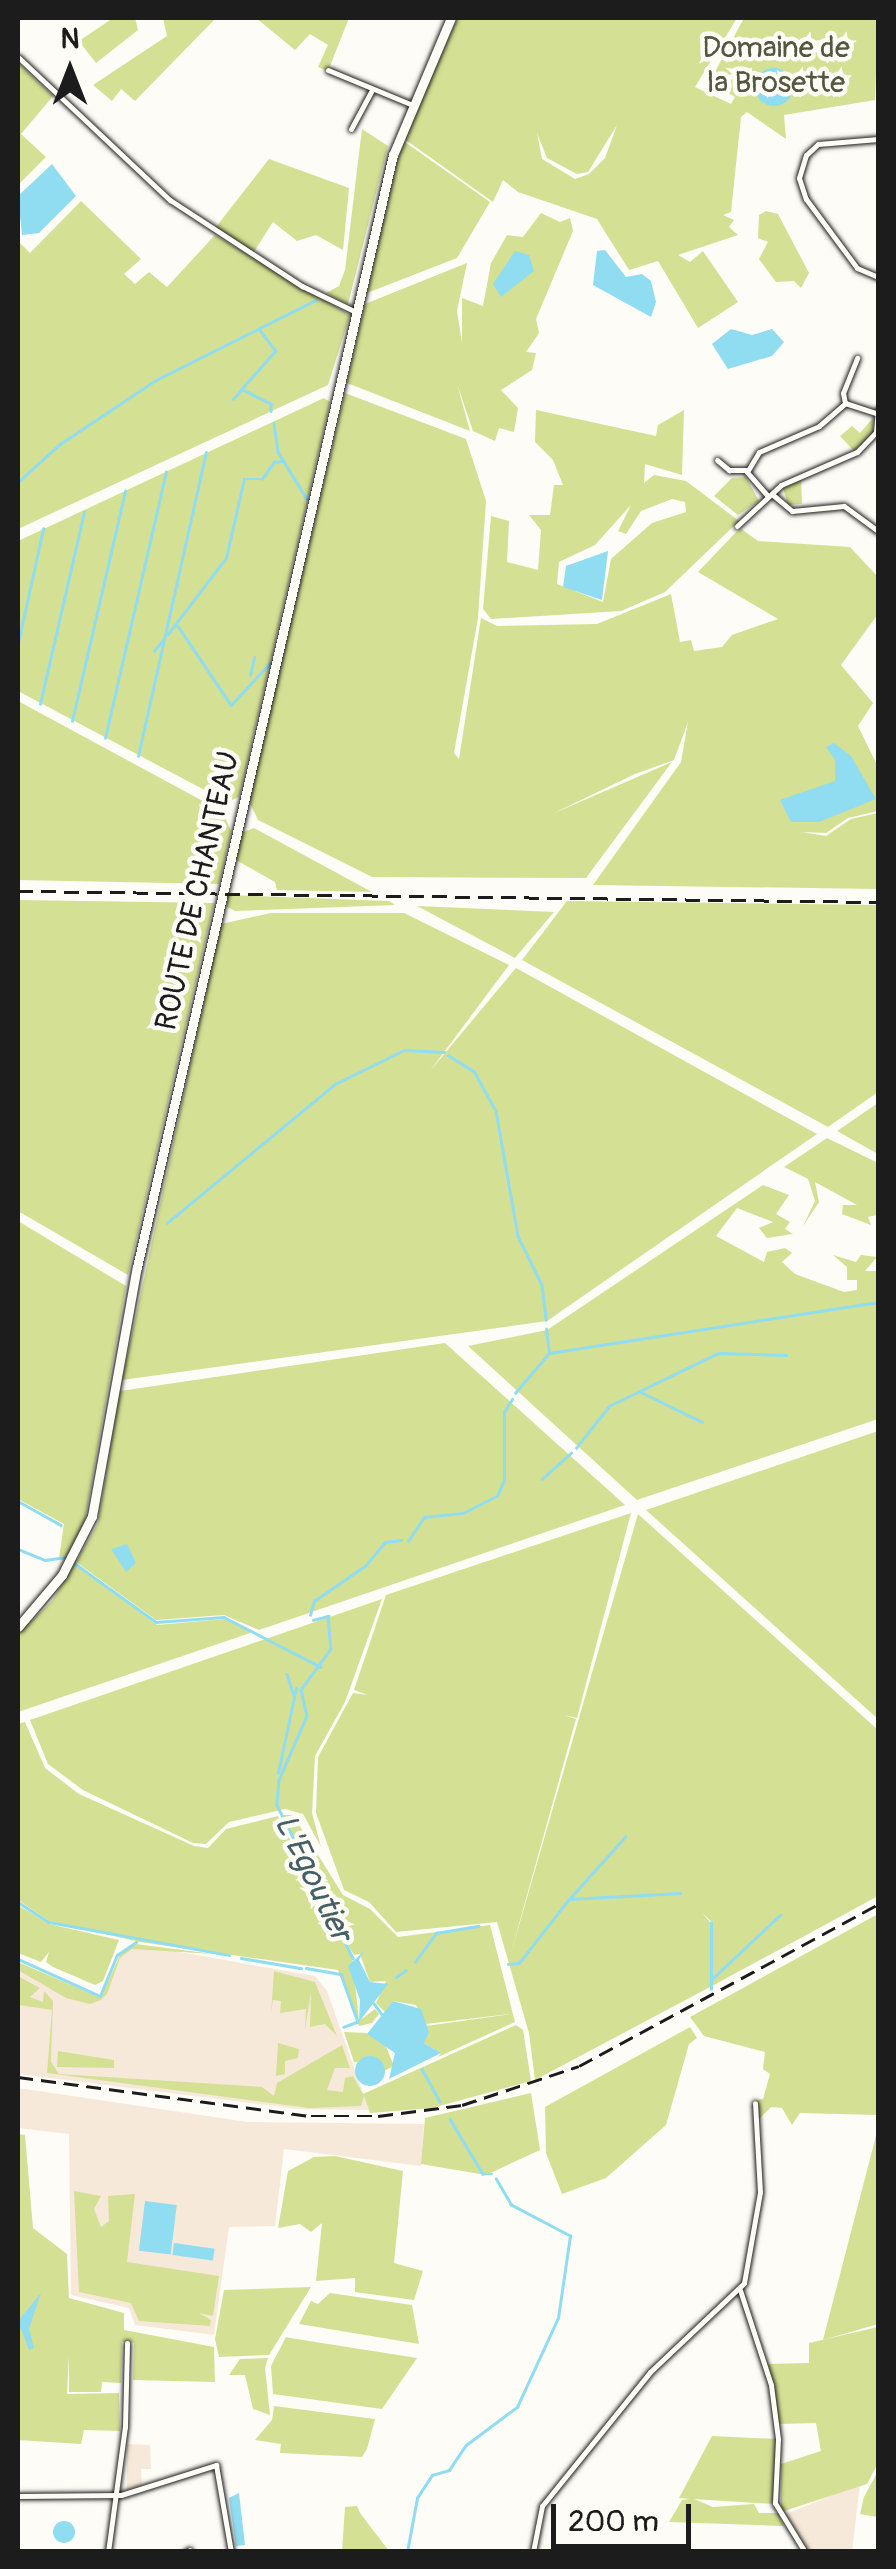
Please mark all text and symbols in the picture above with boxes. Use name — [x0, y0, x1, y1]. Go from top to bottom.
north arrow — [20, 20, 120, 120]
text: N — [61, 22, 79, 57]
park label: Domaine de la Brosette — [702, 30, 850, 100]
street label: ROUTE DE CHANTEAU — [148, 748, 248, 1034]
water label: L'Egoutier — [266, 1808, 360, 1948]
scale bar — [556, 2484, 696, 2546]
text: 200 m — [568, 2503, 659, 2540]

